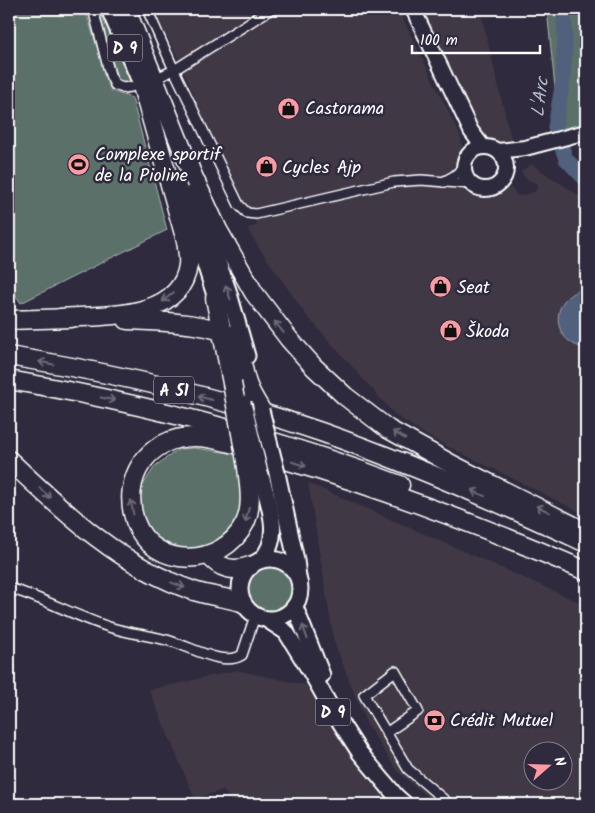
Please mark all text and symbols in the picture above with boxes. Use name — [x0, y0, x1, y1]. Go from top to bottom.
scale bar — [412, 22, 540, 54]
text: 100 m — [420, 29, 458, 53]
road number: D 9 — [108, 34, 142, 62]
water label: L'Arc — [524, 74, 558, 119]
place label: Castorama — [305, 95, 384, 124]
shop icon: Castorama — [277, 96, 301, 120]
place label: Complexe sportif de la Pioline — [95, 141, 223, 191]
sports icon: Complexe sportif de la Pioline — [67, 152, 91, 176]
place label: Cycles Ajp — [282, 154, 361, 183]
shop icon: Cycles Ajp — [254, 155, 278, 179]
place label: Seat — [457, 274, 491, 303]
shop icon: Seat — [429, 275, 453, 299]
one-way arrow — [223, 285, 233, 301]
one-way arrow — [162, 292, 175, 303]
place label: Škoda — [466, 318, 510, 347]
shop icon: Škoda — [438, 319, 462, 343]
one-way arrow — [273, 320, 284, 333]
one-way arrow — [38, 357, 54, 367]
road number: A 51 — [154, 376, 194, 404]
one-way arrow — [197, 393, 213, 402]
one-way arrow — [100, 395, 116, 405]
one-way arrow — [392, 429, 406, 439]
one-way arrow — [290, 460, 306, 469]
one-way arrow — [38, 487, 51, 499]
one-way arrow — [471, 488, 486, 498]
one-way arrow — [127, 499, 136, 515]
one-way arrow — [536, 504, 551, 513]
one-way arrow — [242, 507, 251, 523]
one-way arrow — [170, 580, 185, 590]
one-way arrow — [300, 624, 309, 640]
road number: D 9 — [316, 699, 350, 726]
place label: Crédit Mutuel — [450, 707, 554, 736]
bank icon: Crédit Mutuel — [422, 708, 446, 732]
north arrow — [522, 740, 572, 790]
text: N — [547, 754, 571, 770]

